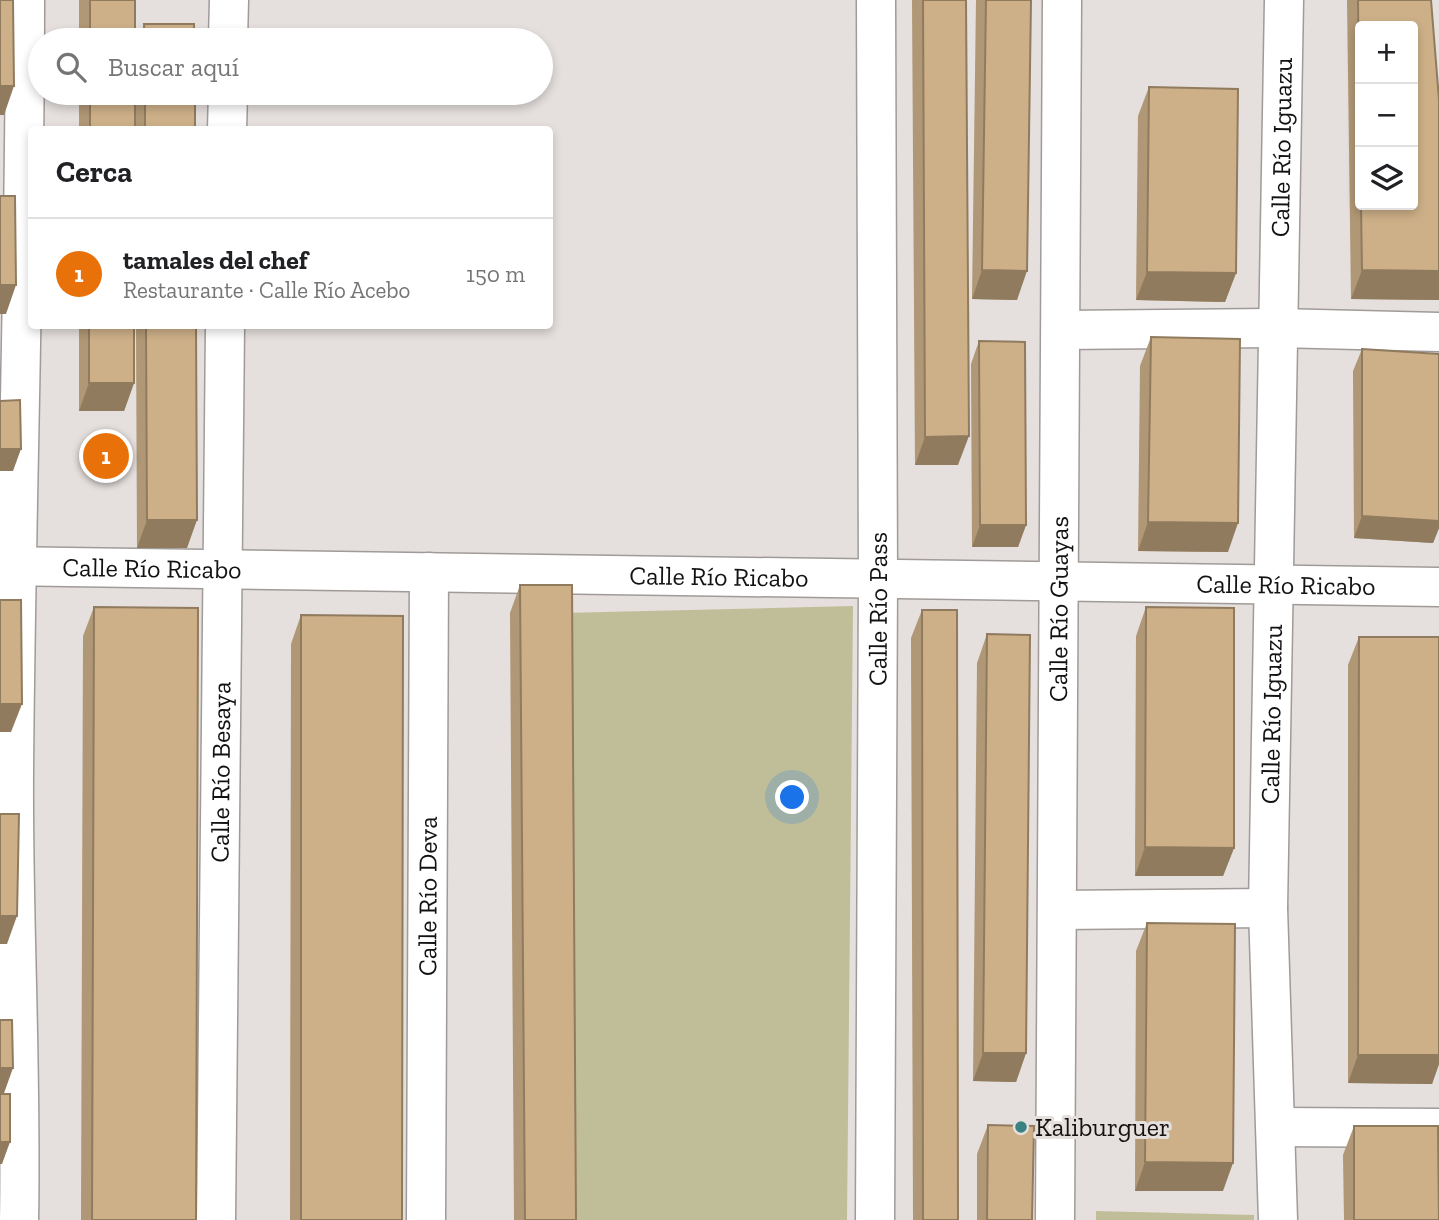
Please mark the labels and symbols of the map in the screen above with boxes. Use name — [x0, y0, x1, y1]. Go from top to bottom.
street label: Calle Río Iguazu — [1264, 57, 1299, 237]
pin: 1 — [83, 430, 129, 482]
street label: Calle Río Guayas — [1042, 516, 1075, 702]
street label: Calle Río Pass — [861, 532, 894, 686]
street label: Calle Río Ricabo — [62, 551, 242, 586]
street label: Calle Río Ricabo — [629, 559, 809, 594]
street label: Calle Río Ricabo — [1196, 567, 1376, 602]
street label: Calle Río Iguazu — [1254, 624, 1289, 804]
street label: Calle Río Besaya — [204, 681, 237, 863]
your location — [775, 780, 809, 814]
street label: Calle Río Deva — [411, 816, 444, 976]
place label: Kaliburguer — [1035, 1111, 1170, 1143]
marker: Kaliburguer — [1013, 1119, 1029, 1135]

